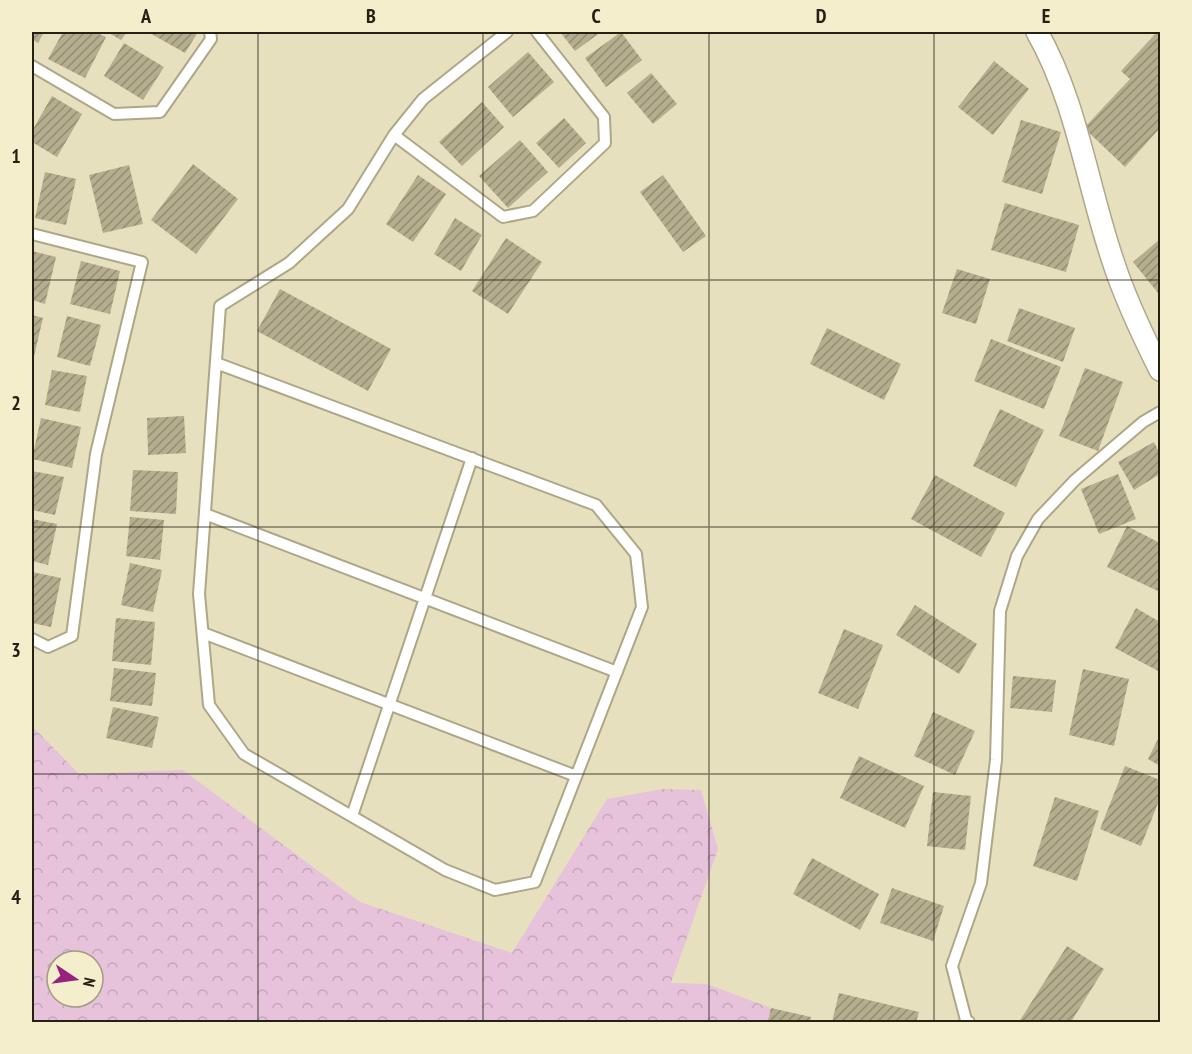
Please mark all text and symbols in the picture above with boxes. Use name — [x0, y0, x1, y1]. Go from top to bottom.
text: A — [140, 3, 152, 29]
text: B — [366, 3, 376, 29]
text: C — [591, 3, 601, 29]
text: D — [816, 3, 827, 29]
text: E — [1042, 3, 1050, 29]
text: 1 — [11, 143, 21, 169]
text: 2 — [11, 390, 21, 416]
text: 3 — [11, 637, 21, 663]
text: 4 — [11, 884, 21, 910]
north arrow — [45, 949, 105, 1009]
text: N — [79, 976, 100, 989]

